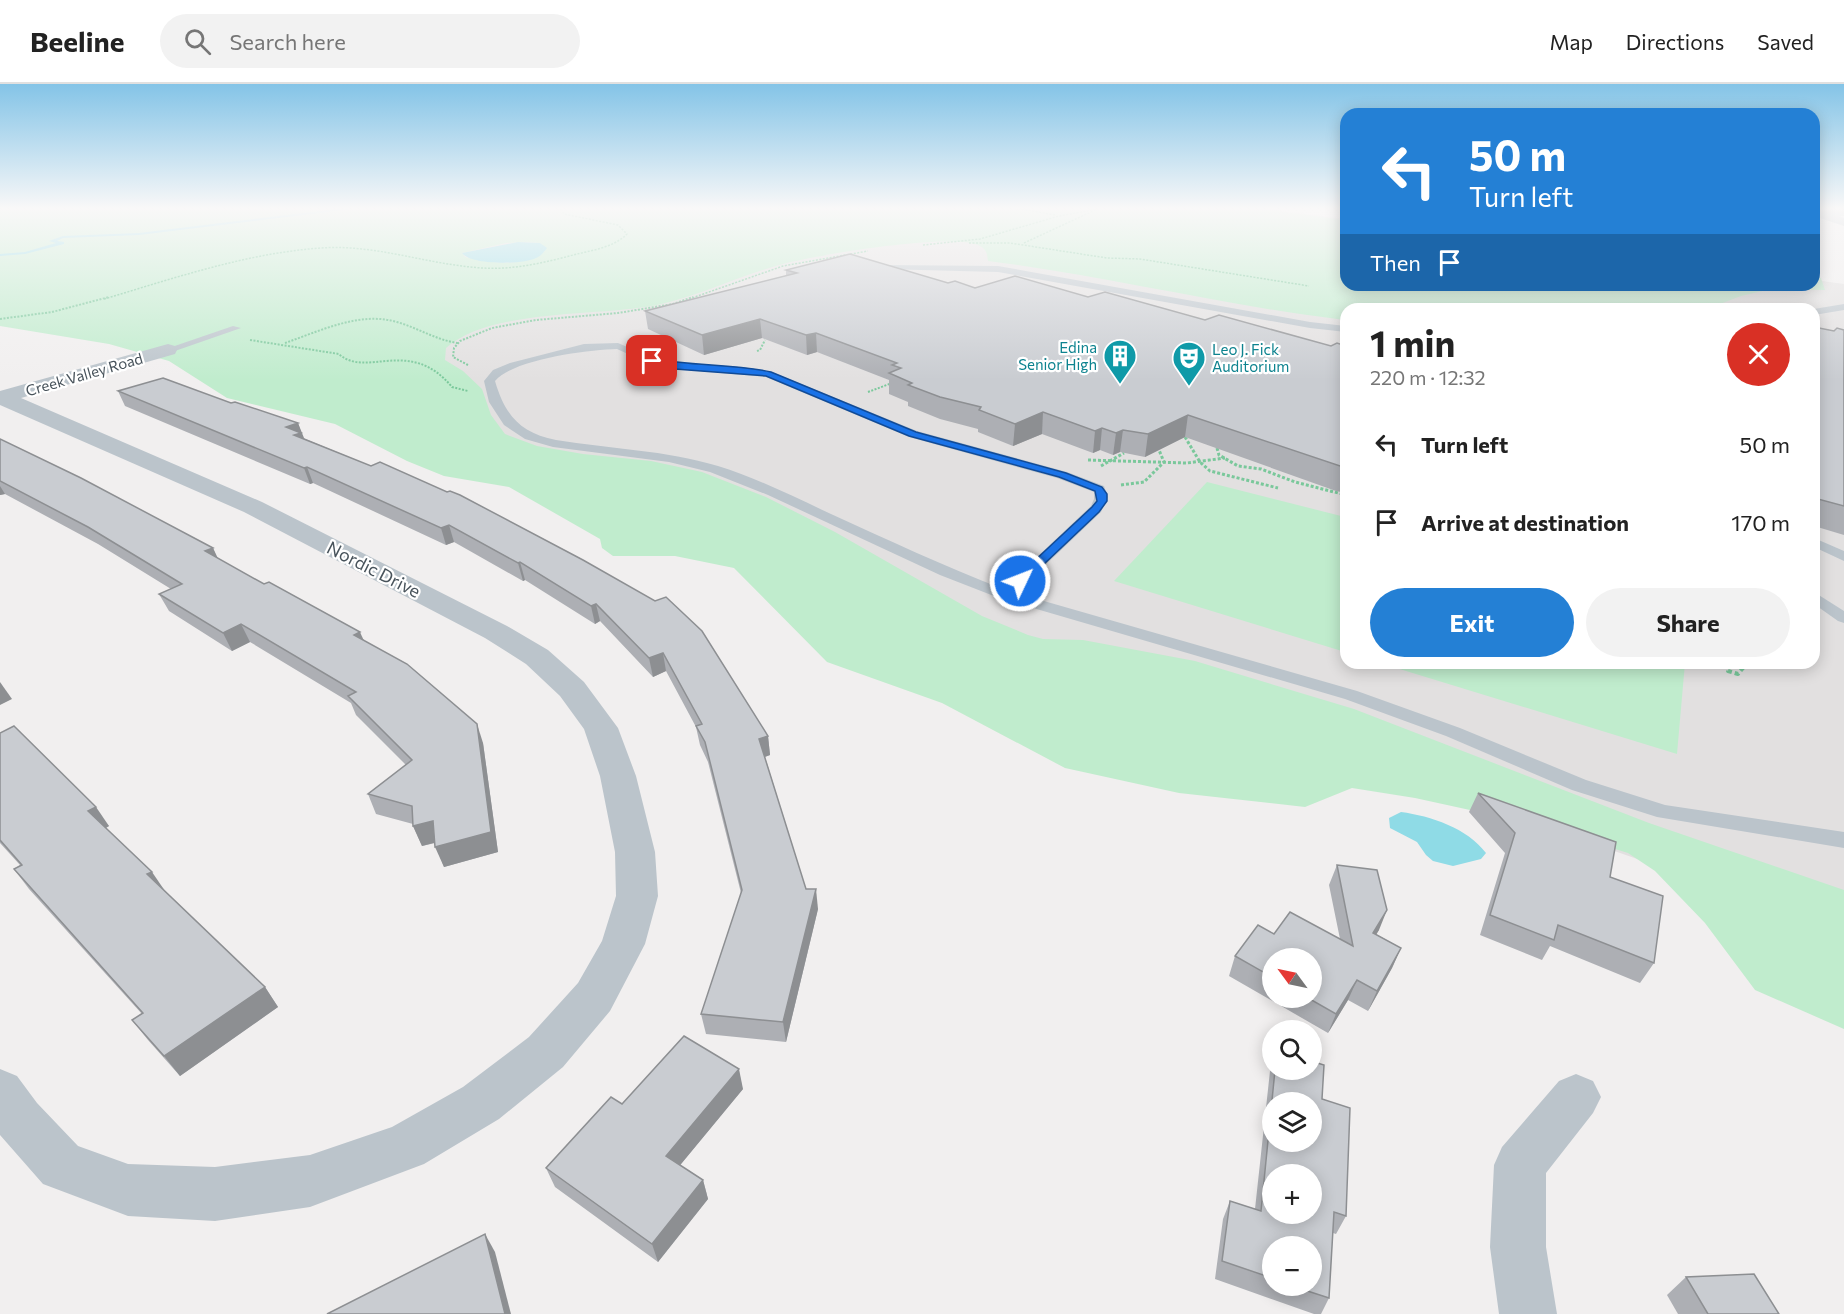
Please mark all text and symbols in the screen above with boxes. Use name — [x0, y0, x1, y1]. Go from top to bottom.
search box — [160, 14, 580, 68]
text: Beeline — [30, 24, 124, 58]
icon: search — [181, 25, 214, 58]
text: Search here — [229, 28, 346, 55]
text: Map — [1550, 29, 1593, 54]
text: Directions — [1626, 29, 1724, 54]
text: Saved — [1757, 29, 1814, 54]
text: 50 m — [1469, 128, 1566, 180]
icon: left — [1370, 132, 1448, 210]
text: Turn left — [1469, 180, 1573, 213]
icon: arrive — [1433, 246, 1466, 279]
text: Then — [1370, 249, 1421, 276]
text: 1 min — [1370, 320, 1455, 364]
button: close — [1727, 323, 1790, 386]
pin — [626, 335, 677, 386]
place label: Edina Senior High — [1018, 338, 1097, 373]
building icon: Edina Senior High — [1102, 338, 1138, 385]
theatre icon: Leo J. Fick Auditorium — [1171, 340, 1207, 387]
place label: Leo J. Fick Auditorium — [1212, 340, 1289, 375]
icon: arrive — [635, 344, 668, 377]
street label: Creek Valley Road — [23, 349, 145, 399]
text: 220 m · 12:32 — [1370, 365, 1486, 389]
icon: left — [1370, 428, 1403, 461]
text: Turn left — [1421, 431, 1508, 458]
text: 50 m — [1740, 431, 1790, 458]
icon: arrive — [1370, 506, 1403, 539]
text: Arrive at destination — [1421, 509, 1629, 536]
text: 170 m — [1731, 509, 1790, 536]
street label: Nordic Drive — [324, 536, 424, 602]
position arrow — [988, 549, 1052, 613]
button: Exit — [1370, 588, 1574, 657]
button: Share — [1586, 588, 1790, 657]
north arrow — [1262, 948, 1322, 1008]
map controls — [1262, 948, 1322, 1296]
button: search — [1262, 1020, 1322, 1080]
button: layers — [1262, 1092, 1322, 1152]
button: + — [1262, 1164, 1322, 1224]
button: − — [1262, 1236, 1322, 1296]

